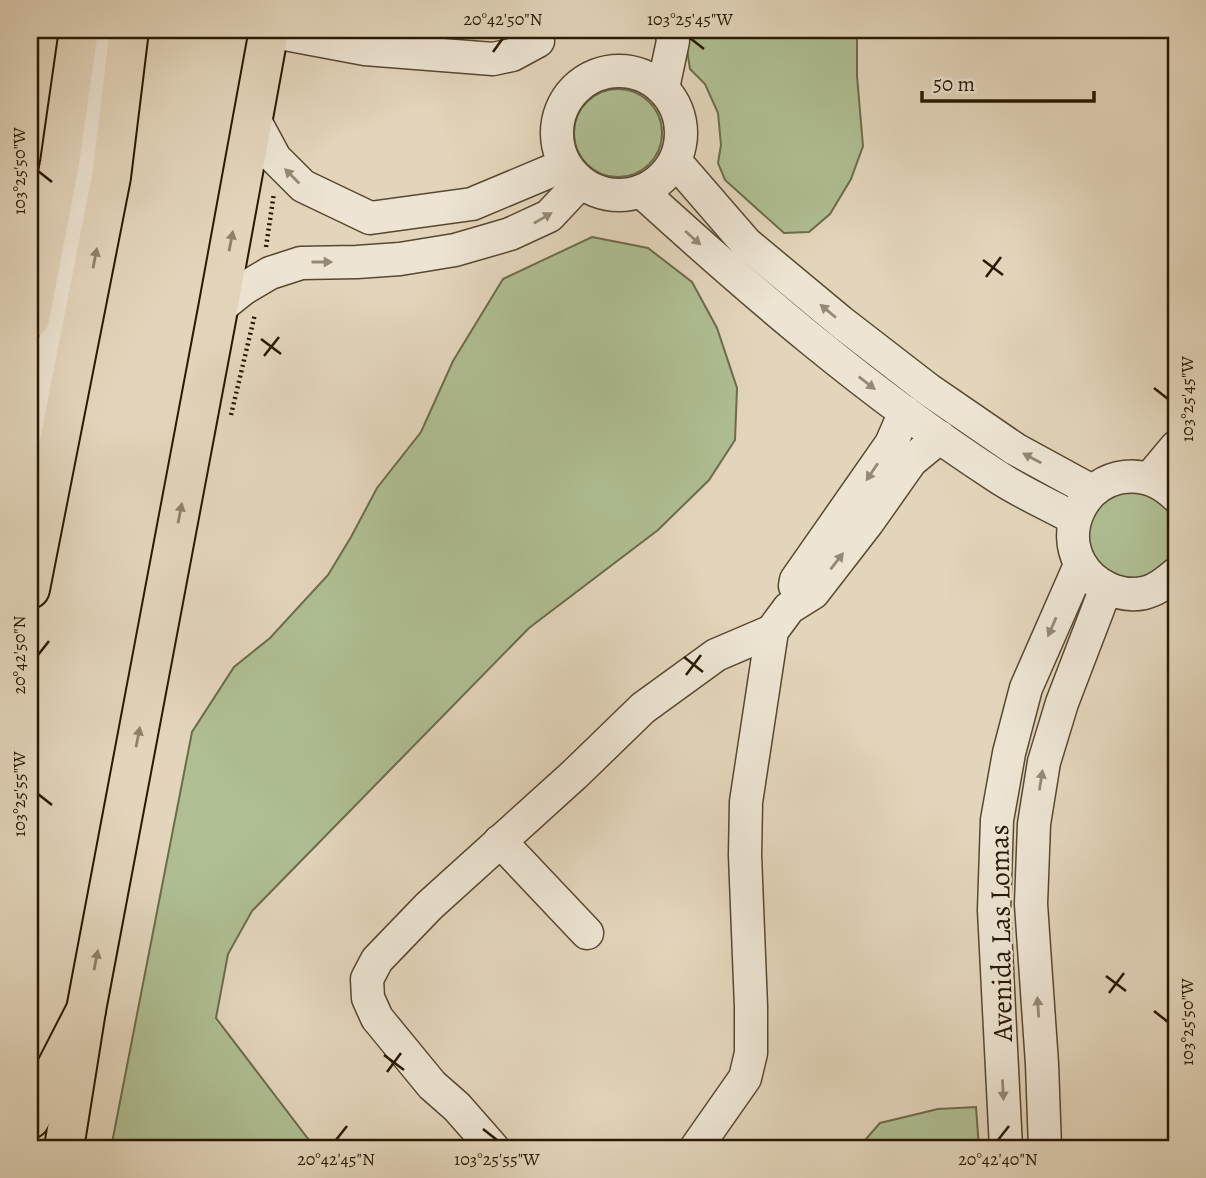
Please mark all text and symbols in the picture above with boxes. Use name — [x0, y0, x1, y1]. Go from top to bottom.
text: 20°42'50"N — [463, 7, 543, 31]
text: 103°25'45"W — [647, 7, 733, 31]
scale bar — [922, 60, 1094, 104]
text: 50 m — [933, 70, 975, 98]
text: 103°25'50"W — [7, 127, 31, 215]
one-way arrow — [284, 167, 301, 184]
one-way arrow — [533, 212, 552, 224]
one-way arrow — [226, 230, 237, 252]
one-way arrow — [684, 230, 702, 246]
one-way arrow — [90, 247, 101, 269]
one-way arrow — [312, 257, 334, 268]
one-way arrow — [819, 304, 836, 319]
text: 103°25'45"W — [1175, 356, 1199, 442]
one-way arrow — [858, 376, 876, 391]
one-way arrow — [1022, 453, 1042, 464]
one-way arrow — [865, 463, 879, 481]
one-way arrow — [175, 502, 186, 524]
one-way arrow — [830, 552, 845, 570]
text: 20°42'50"N — [7, 615, 31, 695]
one-way arrow — [1047, 617, 1058, 638]
one-way arrow — [132, 726, 143, 748]
text: 103°25'55"W — [7, 751, 31, 837]
one-way arrow — [1036, 769, 1047, 791]
street label: Avenida Las Lomas — [980, 824, 1022, 1043]
one-way arrow — [90, 949, 101, 971]
text: 103°25'50"W — [1175, 978, 1199, 1066]
one-way arrow — [1032, 995, 1043, 1017]
one-way arrow — [997, 1080, 1008, 1102]
text: 20°42'45"N — [297, 1147, 375, 1171]
text: 103°25'55"W — [454, 1147, 540, 1171]
text: 20°42'40"N — [958, 1147, 1038, 1171]

